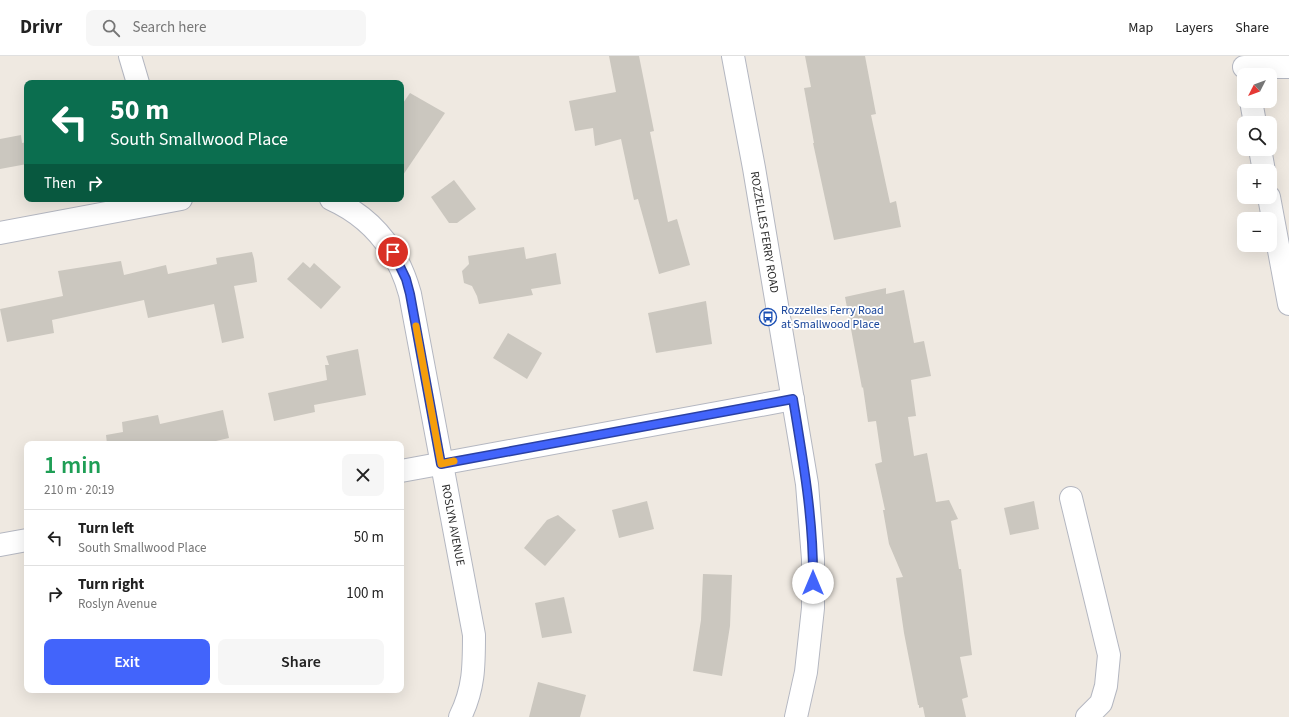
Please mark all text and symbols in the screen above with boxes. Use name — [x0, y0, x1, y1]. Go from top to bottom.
search box — [86, 10, 366, 46]
text: Drivr — [20, 14, 62, 41]
icon: search — [100, 17, 122, 39]
text: Search here — [132, 17, 206, 38]
text: Map — [1128, 18, 1153, 38]
text: Layers — [1175, 18, 1213, 38]
text: Share — [1235, 18, 1269, 38]
north arrow — [1237, 68, 1277, 108]
map controls — [1237, 68, 1277, 252]
text: 50 m — [110, 90, 169, 130]
icon: left — [44, 96, 96, 148]
button: search — [1237, 116, 1277, 156]
text: South Smallwood Place — [110, 127, 288, 152]
button: + — [1237, 164, 1277, 204]
street label: ROZZELLES FERRY ROAD — [746, 170, 783, 294]
icon: right — [84, 172, 106, 194]
text: Then — [44, 173, 76, 194]
button: − — [1237, 212, 1277, 252]
pin — [376, 235, 410, 269]
icon: arrive — [382, 241, 404, 263]
place label: Rozzelles Ferry Road at Smallwood Place — [781, 302, 884, 333]
bus stop icon: Rozzelles Ferry Road at Smallwood Place — [758, 307, 778, 327]
text: 1 min — [44, 448, 101, 483]
button: close — [342, 454, 384, 496]
text: 210 m · 20:19 — [44, 481, 114, 499]
street label: ROSLYN AVENUE — [437, 483, 469, 567]
text: Turn left — [78, 518, 134, 539]
icon: left — [44, 527, 66, 549]
text: 50 m — [354, 527, 384, 548]
text: South Smallwood Place — [78, 539, 207, 557]
position arrow — [792, 562, 834, 604]
text: Turn right — [78, 574, 144, 595]
icon: right — [44, 583, 66, 605]
text: 100 m — [346, 583, 384, 604]
text: Roslyn Avenue — [78, 595, 157, 613]
button: Exit — [44, 639, 210, 685]
button: Share — [218, 639, 384, 685]

